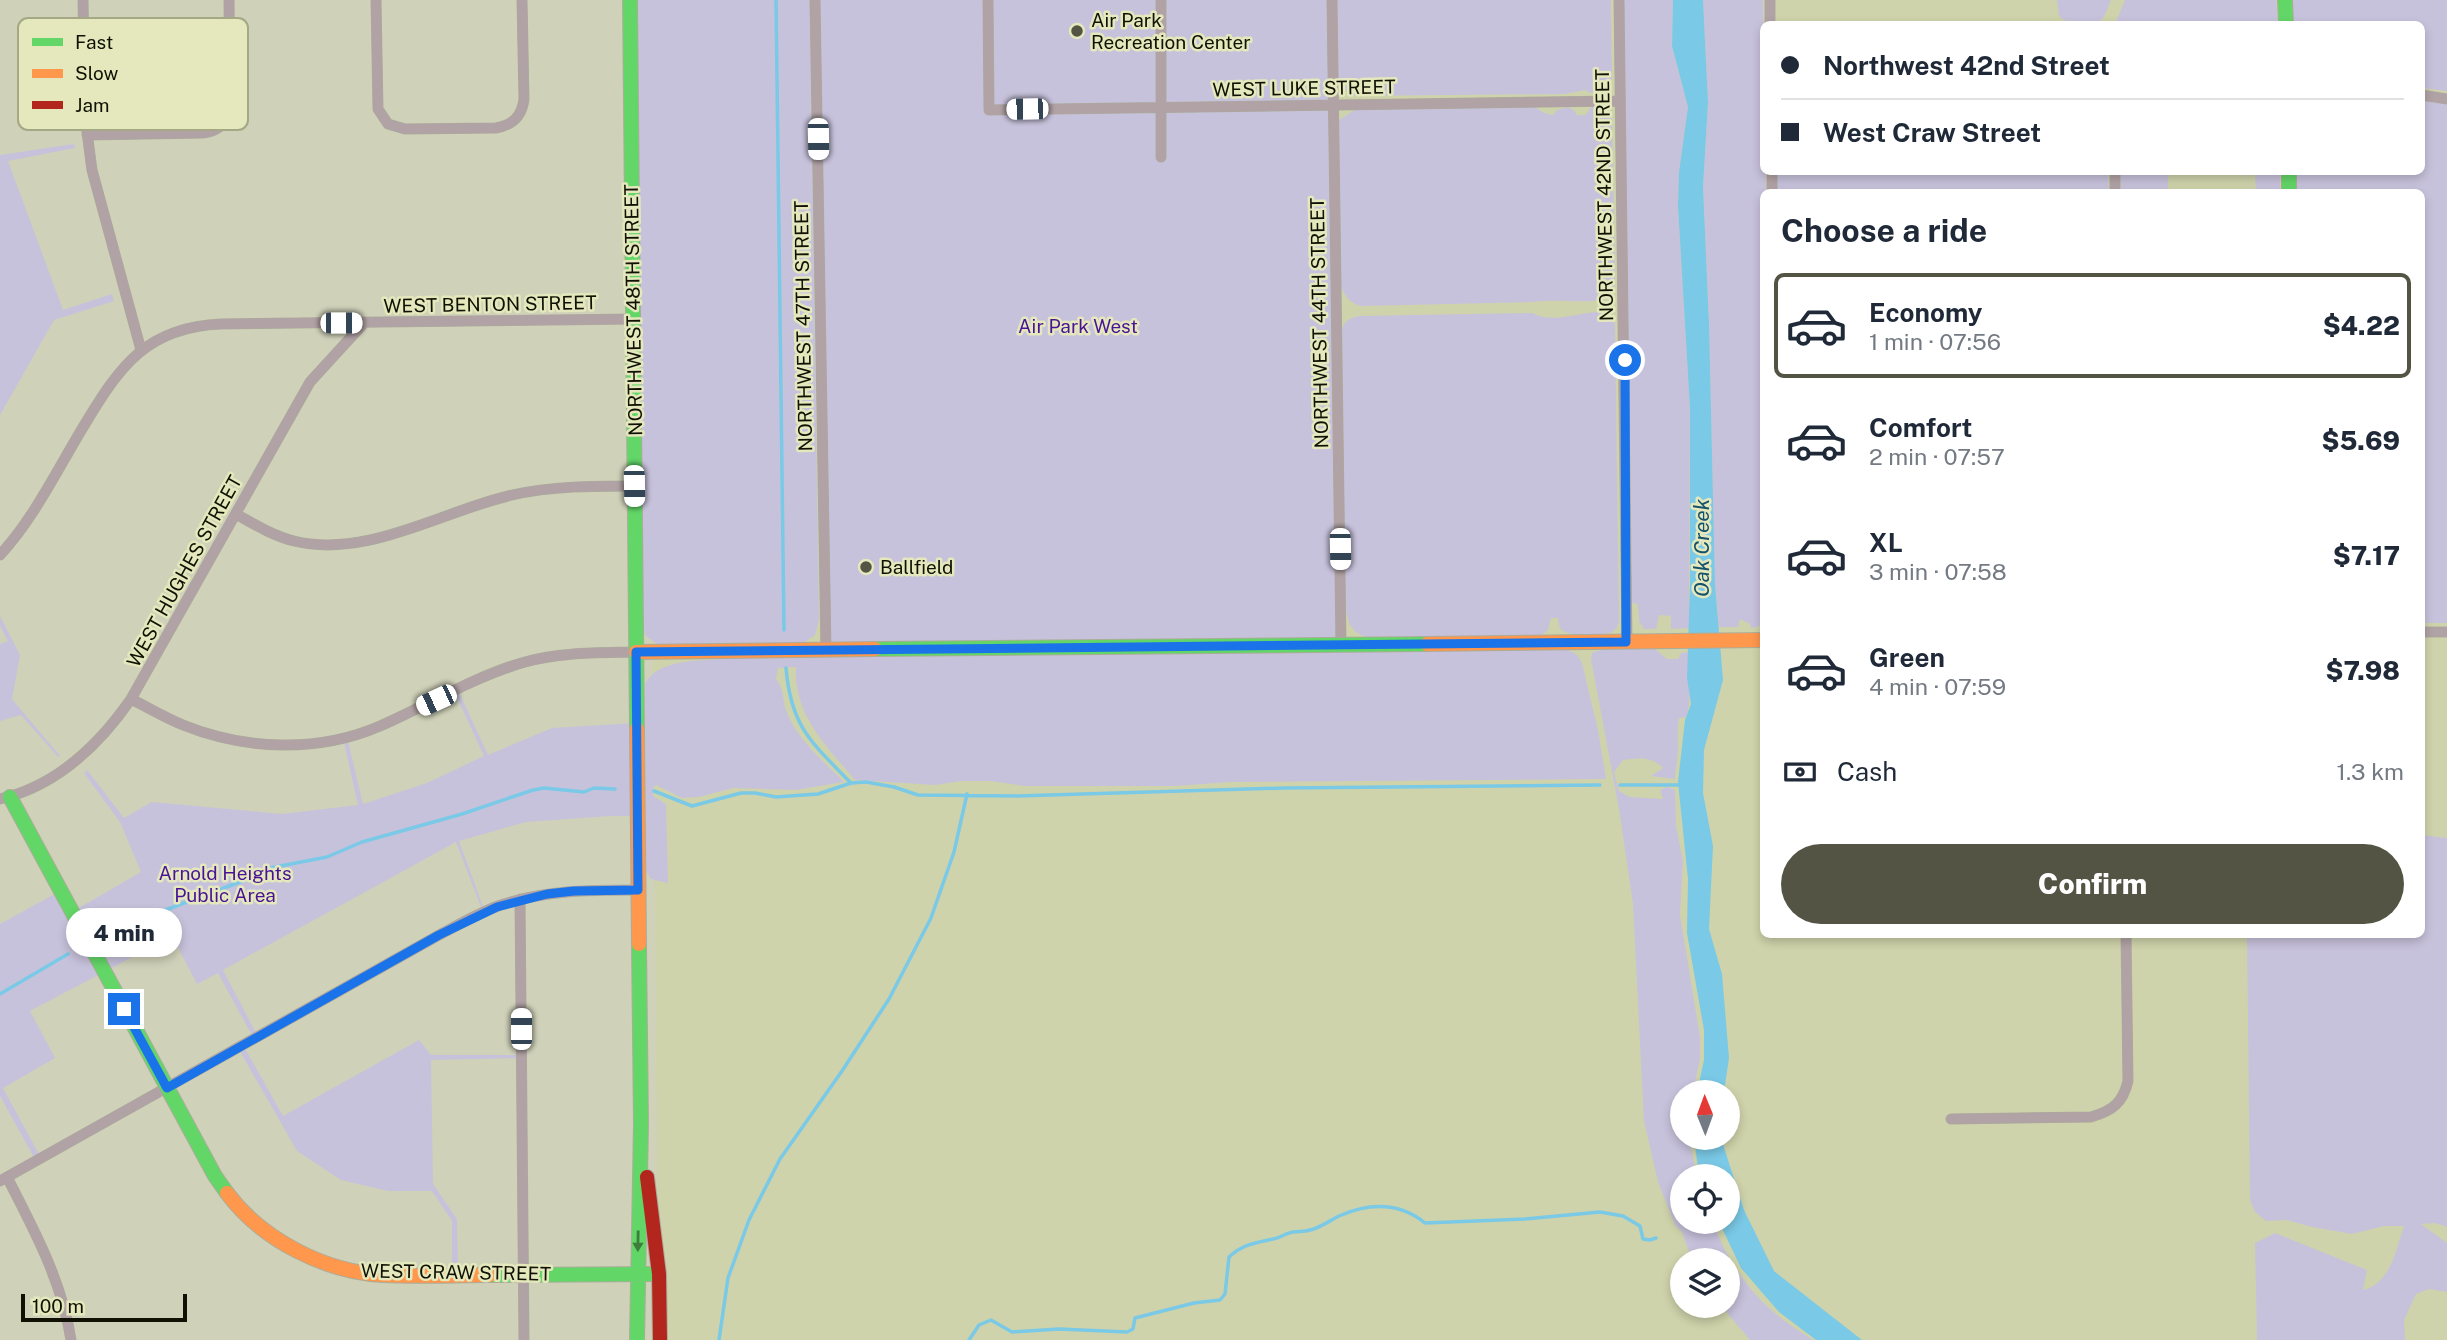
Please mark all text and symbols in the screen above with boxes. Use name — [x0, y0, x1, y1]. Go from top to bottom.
place label: Air Park Recreation Center — [1091, 9, 1251, 53]
legend — [18, 18, 248, 130]
marker: Air Park Recreation Center — [1069, 23, 1085, 39]
text: Fast — [75, 31, 113, 53]
text: Northwest 42nd Street — [1823, 50, 2110, 81]
text: Slow — [75, 62, 119, 84]
street label: NORTHWEST 42ND STREET — [1591, 69, 1617, 321]
street label: WEST LUKE STREET — [1212, 75, 1396, 101]
text: Jam — [75, 94, 109, 116]
car — [1006, 98, 1049, 120]
text: West Craw Street — [1823, 117, 2041, 148]
car — [808, 118, 829, 160]
street label: NORTHWEST 48TH STREET — [620, 184, 646, 436]
street label: NORTHWEST 44TH STREET — [1306, 197, 1332, 449]
street label: NORTHWEST 47TH STREET — [790, 200, 816, 452]
text: Choose a ride — [1781, 212, 1987, 249]
street label: WEST BENTON STREET — [383, 291, 597, 317]
icon: car — [1785, 294, 1848, 357]
text: Economy — [1869, 297, 1982, 328]
text: $4.22 — [2323, 310, 2400, 341]
car — [321, 313, 363, 334]
park label: Air Park West — [1018, 315, 1138, 337]
text: 1 min · 07:56 — [1869, 328, 2001, 355]
route start — [1609, 344, 1641, 376]
icon: car — [1785, 409, 1848, 472]
text: Comfort — [1869, 412, 1972, 443]
text: $5.69 — [2321, 425, 2400, 456]
text: 2 min · 07:57 — [1869, 443, 2005, 470]
car — [624, 465, 645, 507]
street label: WEST HUGHES STREET — [122, 471, 246, 671]
water label: Oak Creek — [1689, 498, 1714, 597]
icon: car — [1785, 524, 1848, 587]
text: XL — [1869, 527, 1903, 558]
car — [1330, 528, 1351, 570]
text: $7.17 — [2333, 540, 2400, 571]
place label: Ballfield — [880, 556, 953, 578]
text: 3 min · 07:58 — [1869, 558, 2007, 585]
marker: Ballfield — [858, 559, 874, 575]
icon: car — [1785, 639, 1848, 702]
text: Green — [1869, 642, 1945, 673]
text: $7.98 — [2326, 655, 2400, 686]
text: 4 min · 07:59 — [1869, 673, 2006, 700]
car — [413, 682, 460, 718]
icon: cash — [1781, 753, 1819, 791]
text: Cash — [1837, 756, 1897, 787]
text: 1.3 km — [2337, 758, 2404, 785]
button: Confirm — [1781, 844, 2404, 924]
park label: Arnold Heights Public Area — [158, 862, 292, 906]
callout: 4 min — [66, 908, 182, 956]
text: 4 min — [93, 919, 155, 946]
route end — [108, 993, 140, 1025]
car — [511, 1008, 532, 1050]
north arrow — [1670, 1080, 1740, 1150]
map controls — [1670, 1080, 1740, 1318]
button: locate — [1670, 1164, 1740, 1234]
one-way arrow — [633, 1230, 644, 1252]
button: layers — [1670, 1248, 1740, 1318]
street label: WEST CRAW STREET — [361, 1259, 551, 1285]
scale bar — [21, 1291, 187, 1323]
text: 100 m — [32, 1295, 84, 1317]

